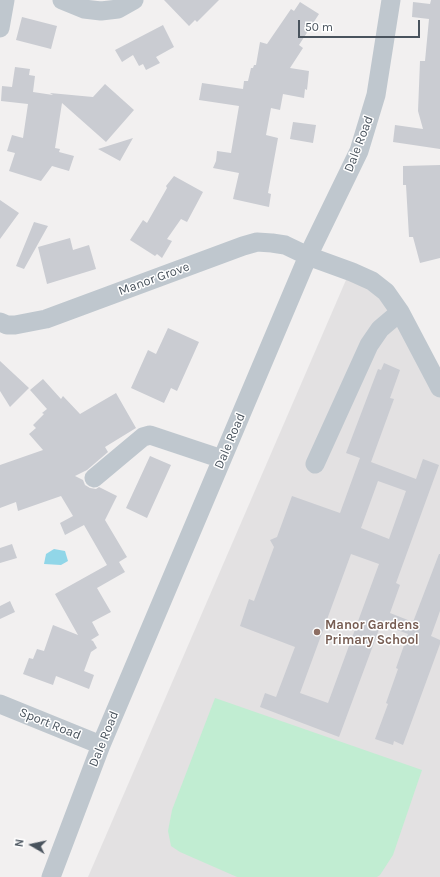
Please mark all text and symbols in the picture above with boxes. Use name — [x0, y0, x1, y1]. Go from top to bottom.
scale bar — [300, 12, 422, 38]
text: 50 m — [305, 20, 333, 34]
street label: Dale Road — [341, 114, 377, 174]
street label: Manor Grove — [116, 259, 192, 299]
street label: Dale Road — [211, 411, 249, 471]
place label: Manor Gardens Primary School — [325, 617, 419, 648]
marker: Manor Gardens Primary School — [312, 627, 322, 637]
street label: Sport Road — [17, 705, 83, 743]
street label: Dale Road — [86, 709, 122, 769]
north arrow — [12, 825, 52, 865]
text: N — [13, 838, 27, 848]

